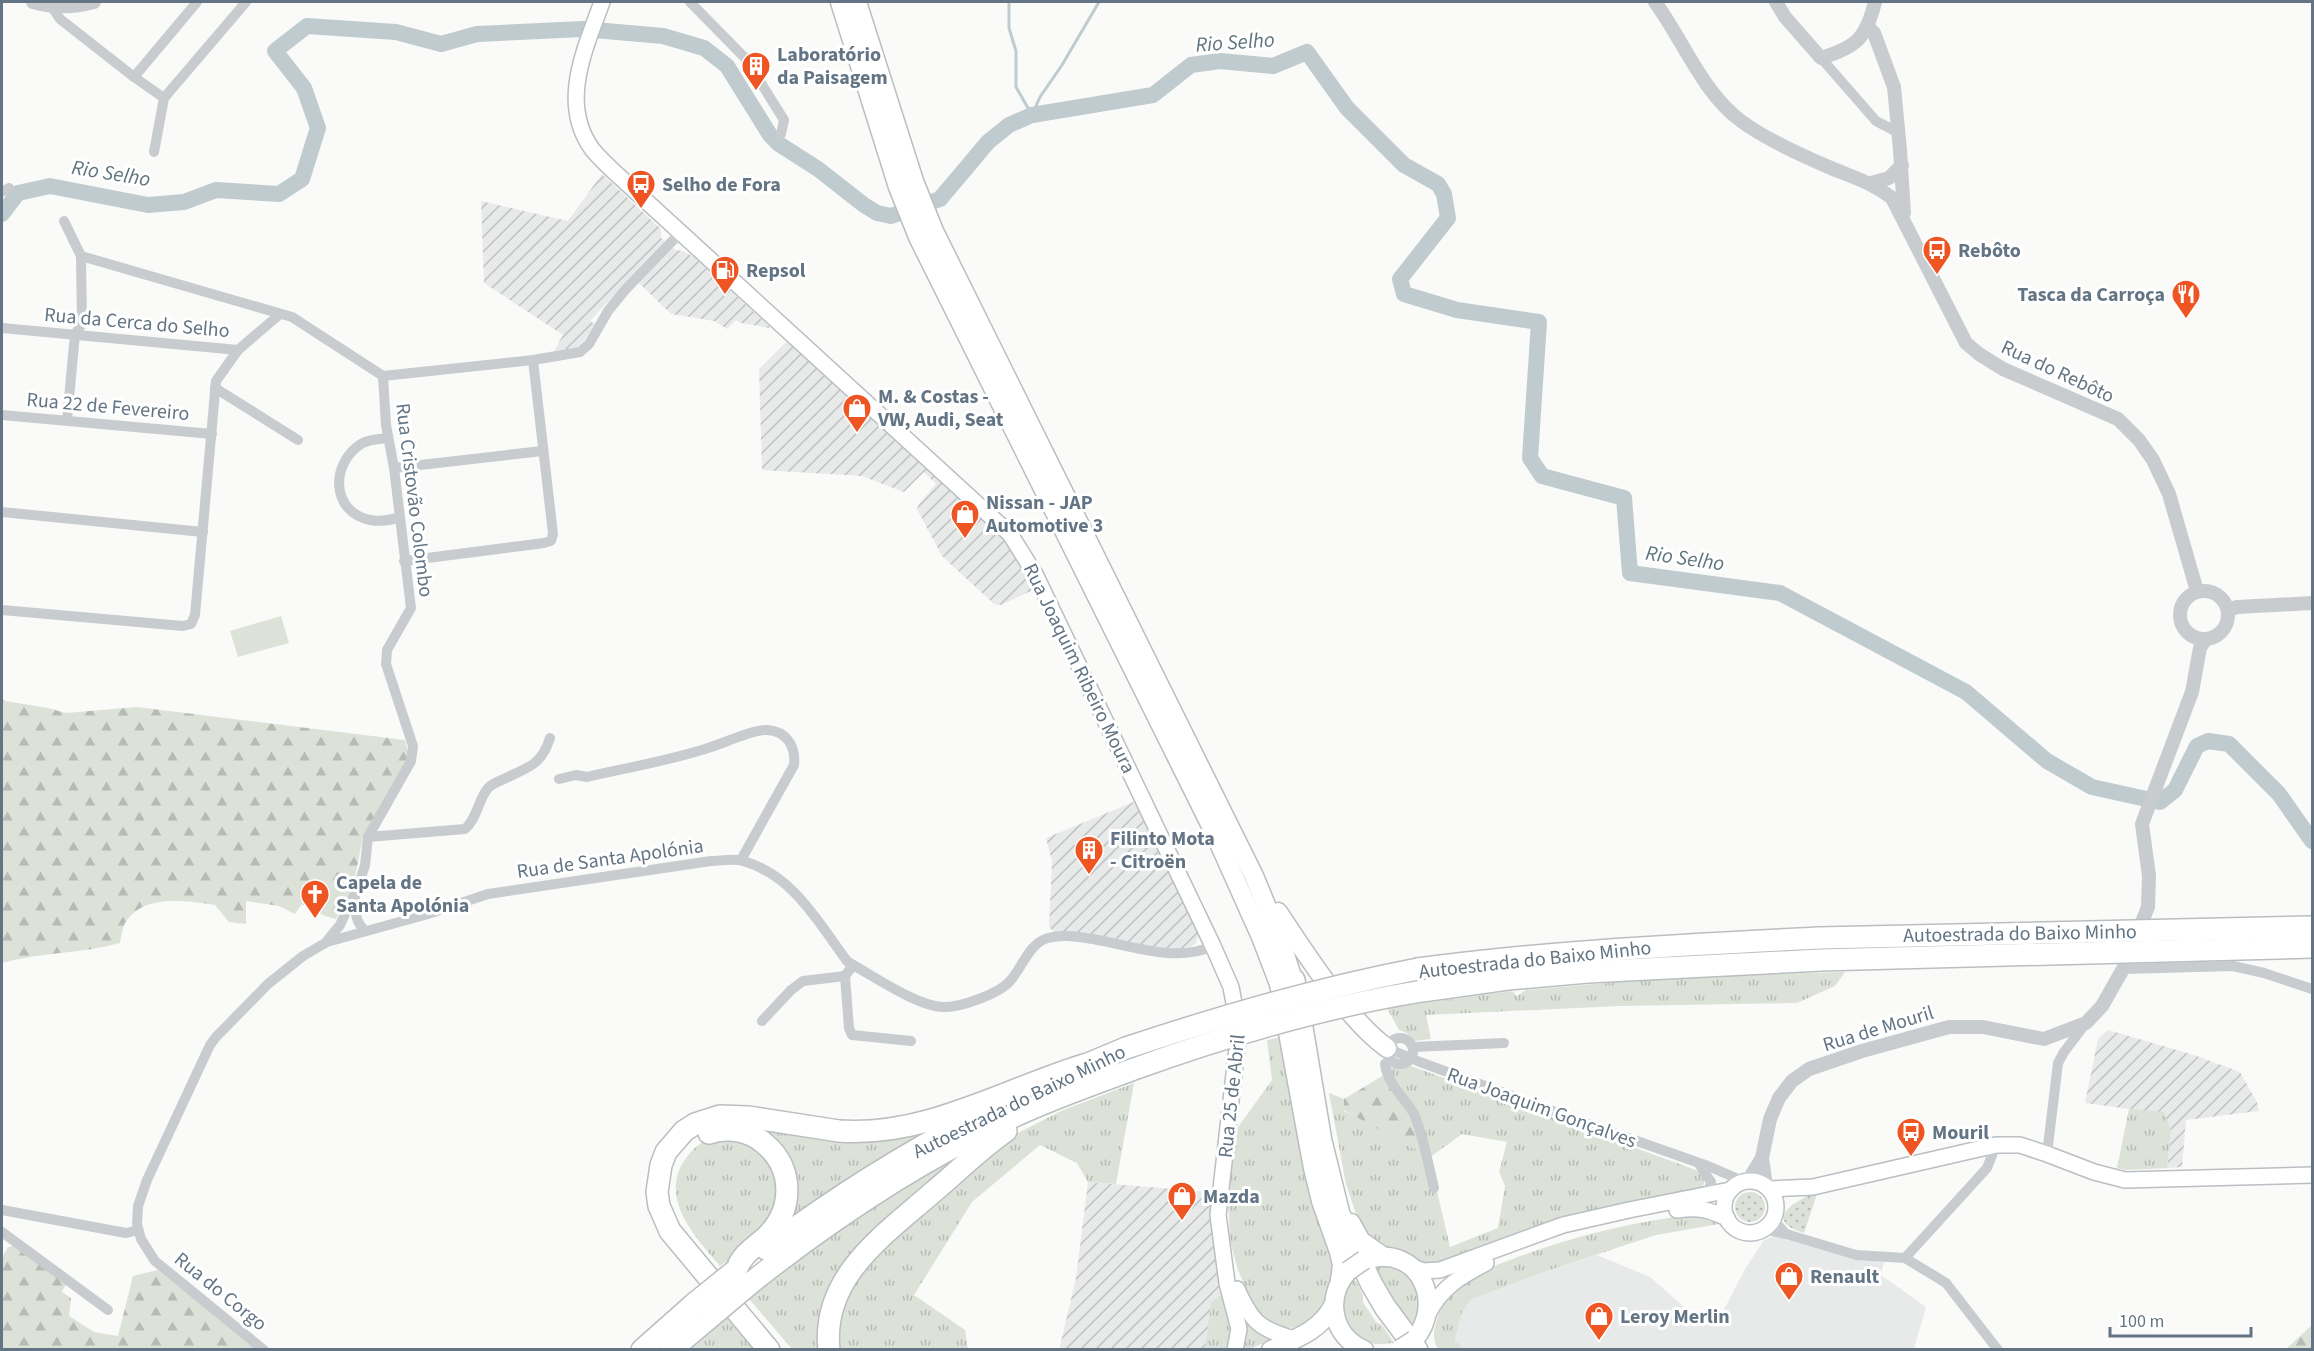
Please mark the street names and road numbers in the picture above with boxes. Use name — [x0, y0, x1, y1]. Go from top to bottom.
street label: Rua da Cerca do Selho — [43, 301, 231, 345]
street label: Rua do Rebôto — [1996, 333, 2119, 410]
street label: Rua 22 de Fevereiro — [25, 386, 190, 428]
street label: Rua Cristovão Colombo — [388, 401, 440, 599]
street label: Rua Joaquim Ribeiro Moura — [1016, 559, 1142, 778]
street label: Rua de Santa Apolónia — [515, 832, 705, 886]
street label: Autoestrada do Baixo Minho — [1903, 918, 2137, 950]
street label: Autoestrada do Baixo Minho — [1417, 934, 1653, 986]
street label: Rua de Mouril — [1819, 999, 1937, 1059]
street label: Rua 25 de Abril — [1212, 1033, 1252, 1159]
street label: Autoestrada do Baixo Minho — [908, 1038, 1131, 1166]
street label: Rua Joaquim Gonçalves — [1443, 1061, 1640, 1155]
street label: Rua do Corgo — [168, 1246, 273, 1338]

